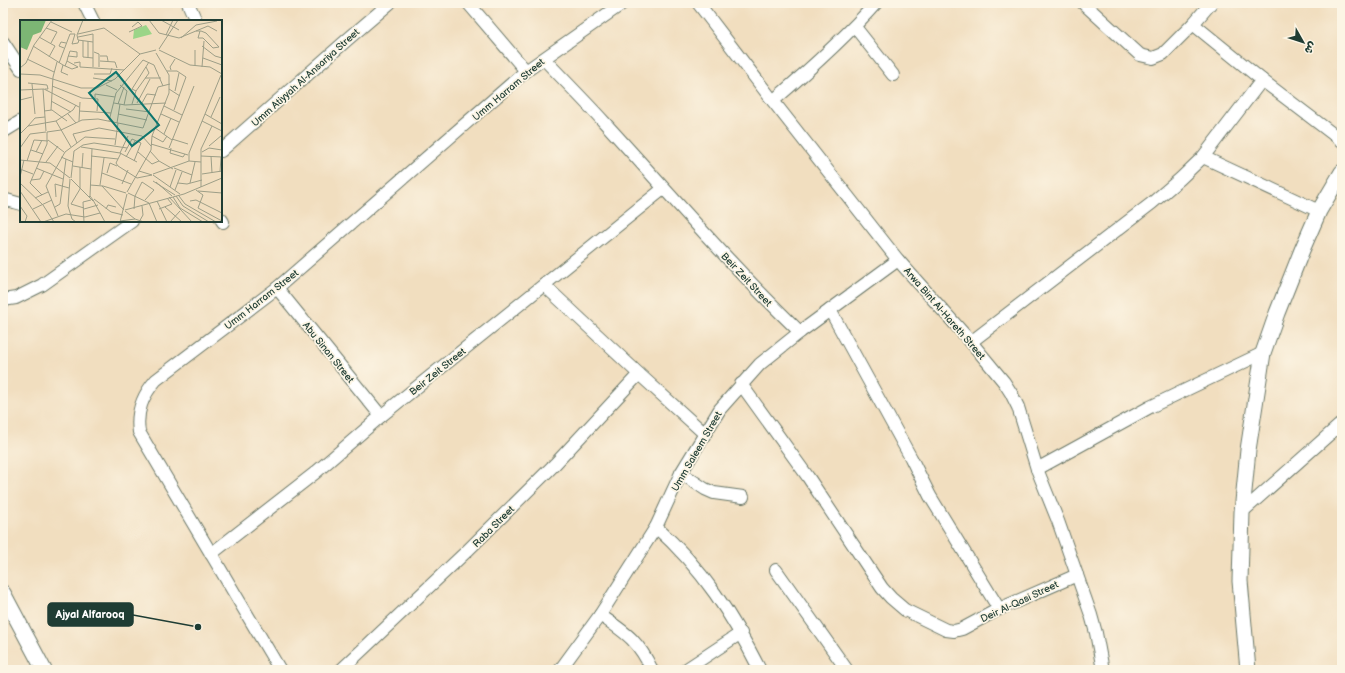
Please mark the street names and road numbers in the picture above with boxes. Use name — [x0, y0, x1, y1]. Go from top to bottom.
street label: Umm Atiyyah Al-Ansariya Street — [249, 26, 362, 129]
street label: Umm Harram Street — [470, 56, 547, 123]
street label: Beir Zeit Street — [718, 250, 774, 309]
street label: Arwa Bint Al-Hareth Street — [901, 265, 988, 362]
street label: Umm Harram Street — [222, 267, 301, 332]
street label: Abu Sinan Street — [300, 320, 356, 386]
street label: Beir Zeit Street — [407, 345, 468, 398]
street label: Umm Saleem Street — [669, 409, 725, 494]
street label: Raba Street — [470, 503, 517, 550]
street label: Deir Al-Qasi Street — [979, 579, 1060, 625]

